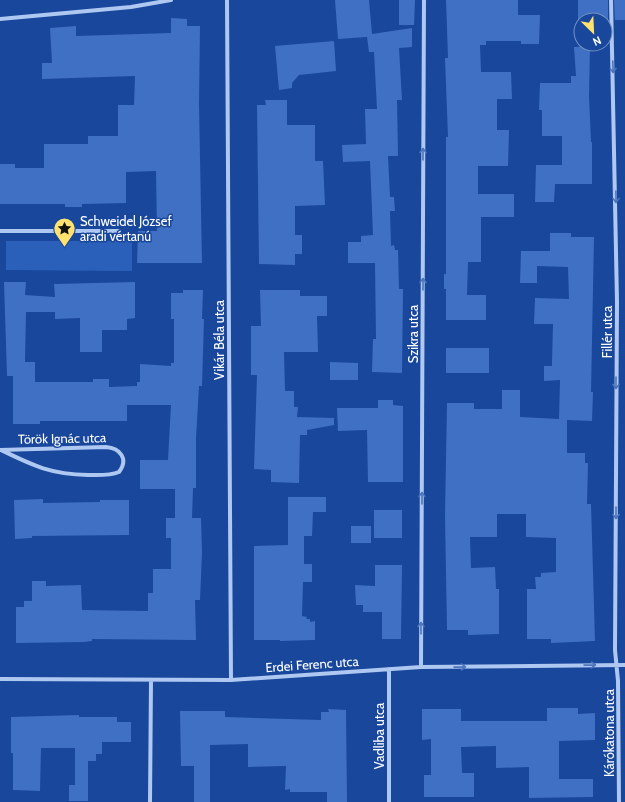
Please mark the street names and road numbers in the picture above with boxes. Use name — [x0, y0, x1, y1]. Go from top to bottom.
street label: Vikár Béla utca — [211, 299, 227, 380]
street label: Szikra utca — [405, 304, 421, 363]
street label: Fillér utca — [599, 305, 615, 358]
street label: Török Ignác utca — [18, 429, 107, 447]
street label: Erdei Ferenc utca — [265, 653, 360, 675]
street label: Kárókatona utca — [601, 688, 617, 777]
street label: Vadliba utca — [371, 702, 387, 769]

